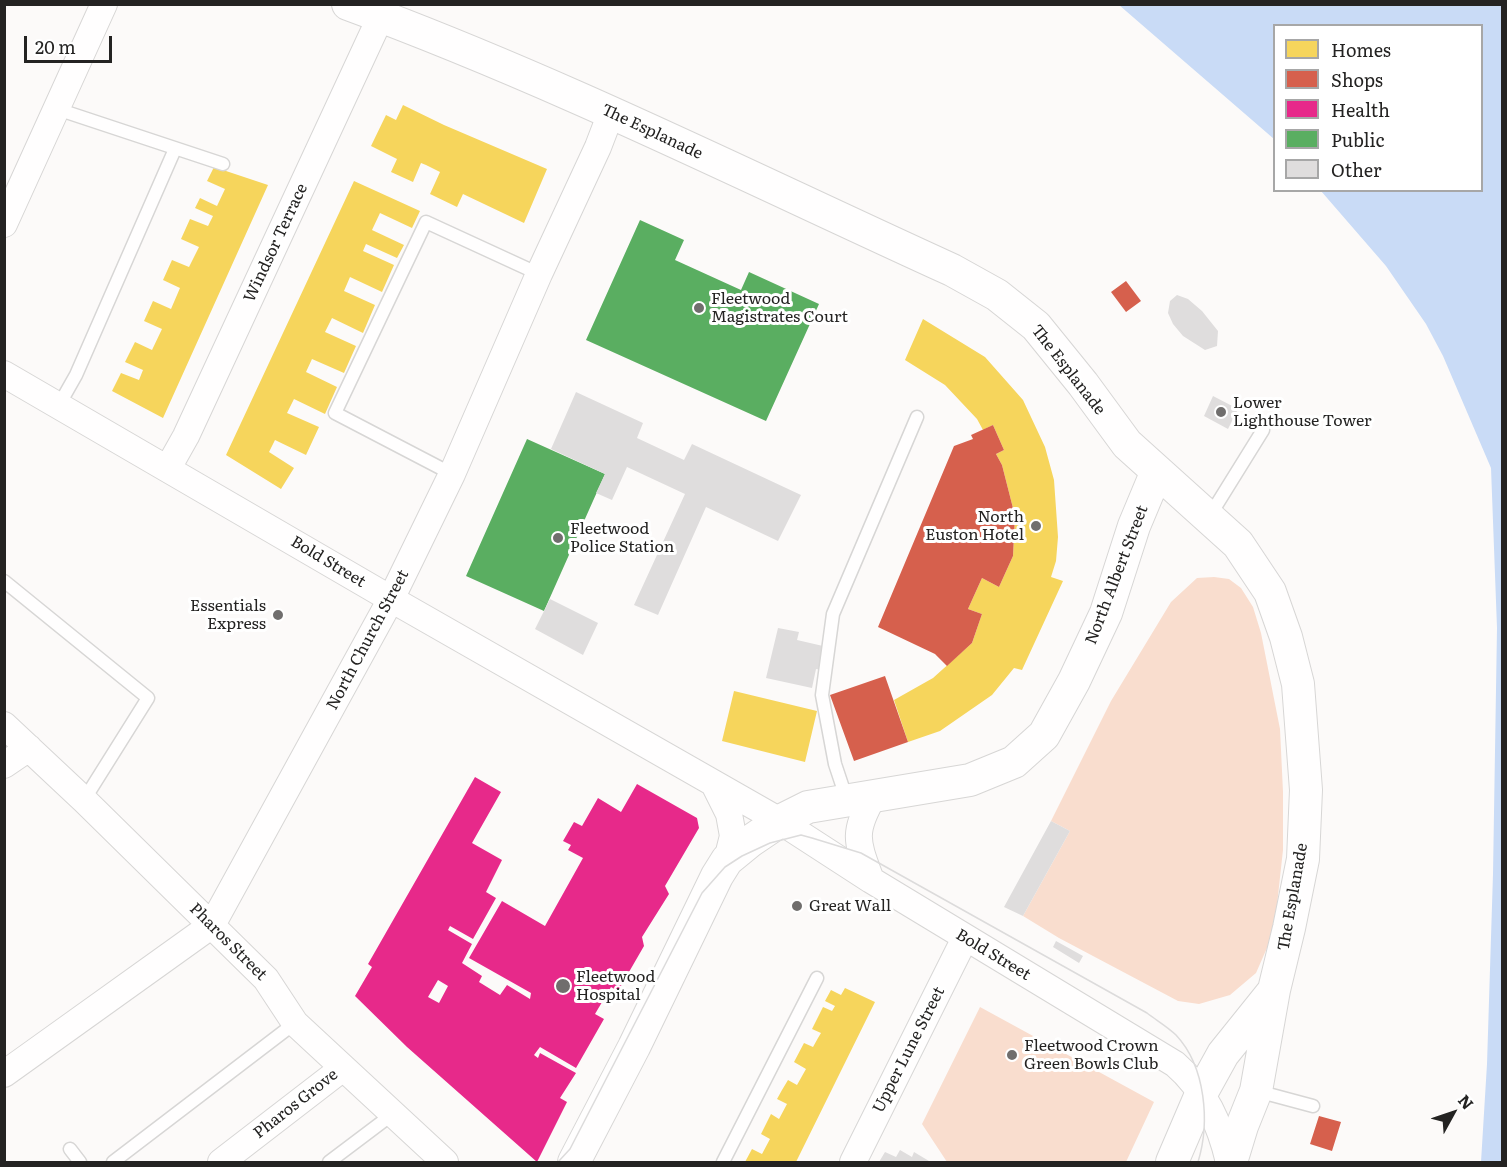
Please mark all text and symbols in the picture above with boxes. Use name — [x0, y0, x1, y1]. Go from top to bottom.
scale bar — [27, 24, 116, 62]
legend — [1273, 24, 1483, 192]
text: 20 m — [35, 33, 76, 60]
text: Homes — [1331, 36, 1391, 63]
text: Shops — [1331, 66, 1383, 93]
text: Health — [1331, 96, 1390, 123]
street label: The Esplanade — [599, 100, 705, 164]
text: Public — [1331, 126, 1385, 153]
text: Other — [1331, 156, 1381, 183]
street label: Windsor Terrace — [240, 181, 312, 305]
place label: Fleetwood Magistrates Court — [711, 289, 848, 327]
marker: Fleetwood Magistrates Court — [692, 301, 706, 315]
street label: The Esplanade — [1027, 321, 1109, 419]
place label: Lower Lighthouse Tower — [1233, 393, 1372, 431]
marker: Lower Lighthouse Tower — [1214, 405, 1228, 419]
street label: North Albert Street — [1082, 503, 1152, 647]
place label: North Euston Hotel — [925, 507, 1024, 545]
place label: Fleetwood Police Station — [570, 519, 674, 557]
marker: North Euston Hotel — [1029, 519, 1043, 533]
marker: Fleetwood Police Station — [551, 531, 565, 545]
street label: Bold Street — [287, 532, 369, 592]
street label: North Church Street — [323, 567, 413, 713]
place label: Essentials Express — [190, 596, 266, 634]
marker: Essentials Express — [271, 608, 285, 622]
street label: The Esplanade — [1274, 842, 1312, 952]
place label: Great Wall — [809, 896, 891, 916]
street label: Pharos Street — [185, 899, 271, 985]
marker: Great Wall — [790, 899, 804, 913]
street label: Bold Street — [952, 925, 1034, 985]
place label: Fleetwood Hospital — [576, 967, 655, 1005]
marker: Fleetwood Hospital — [554, 977, 572, 995]
street label: Upper Lune Street — [869, 984, 949, 1116]
place label: Fleetwood Crown Green Bowls Club — [1024, 1036, 1159, 1074]
marker: Fleetwood Crown Green Bowls Club — [1005, 1048, 1019, 1062]
street label: Pharos Grove — [250, 1065, 342, 1143]
north arrow — [1423, 1083, 1483, 1143]
text: N — [1453, 1089, 1480, 1114]

